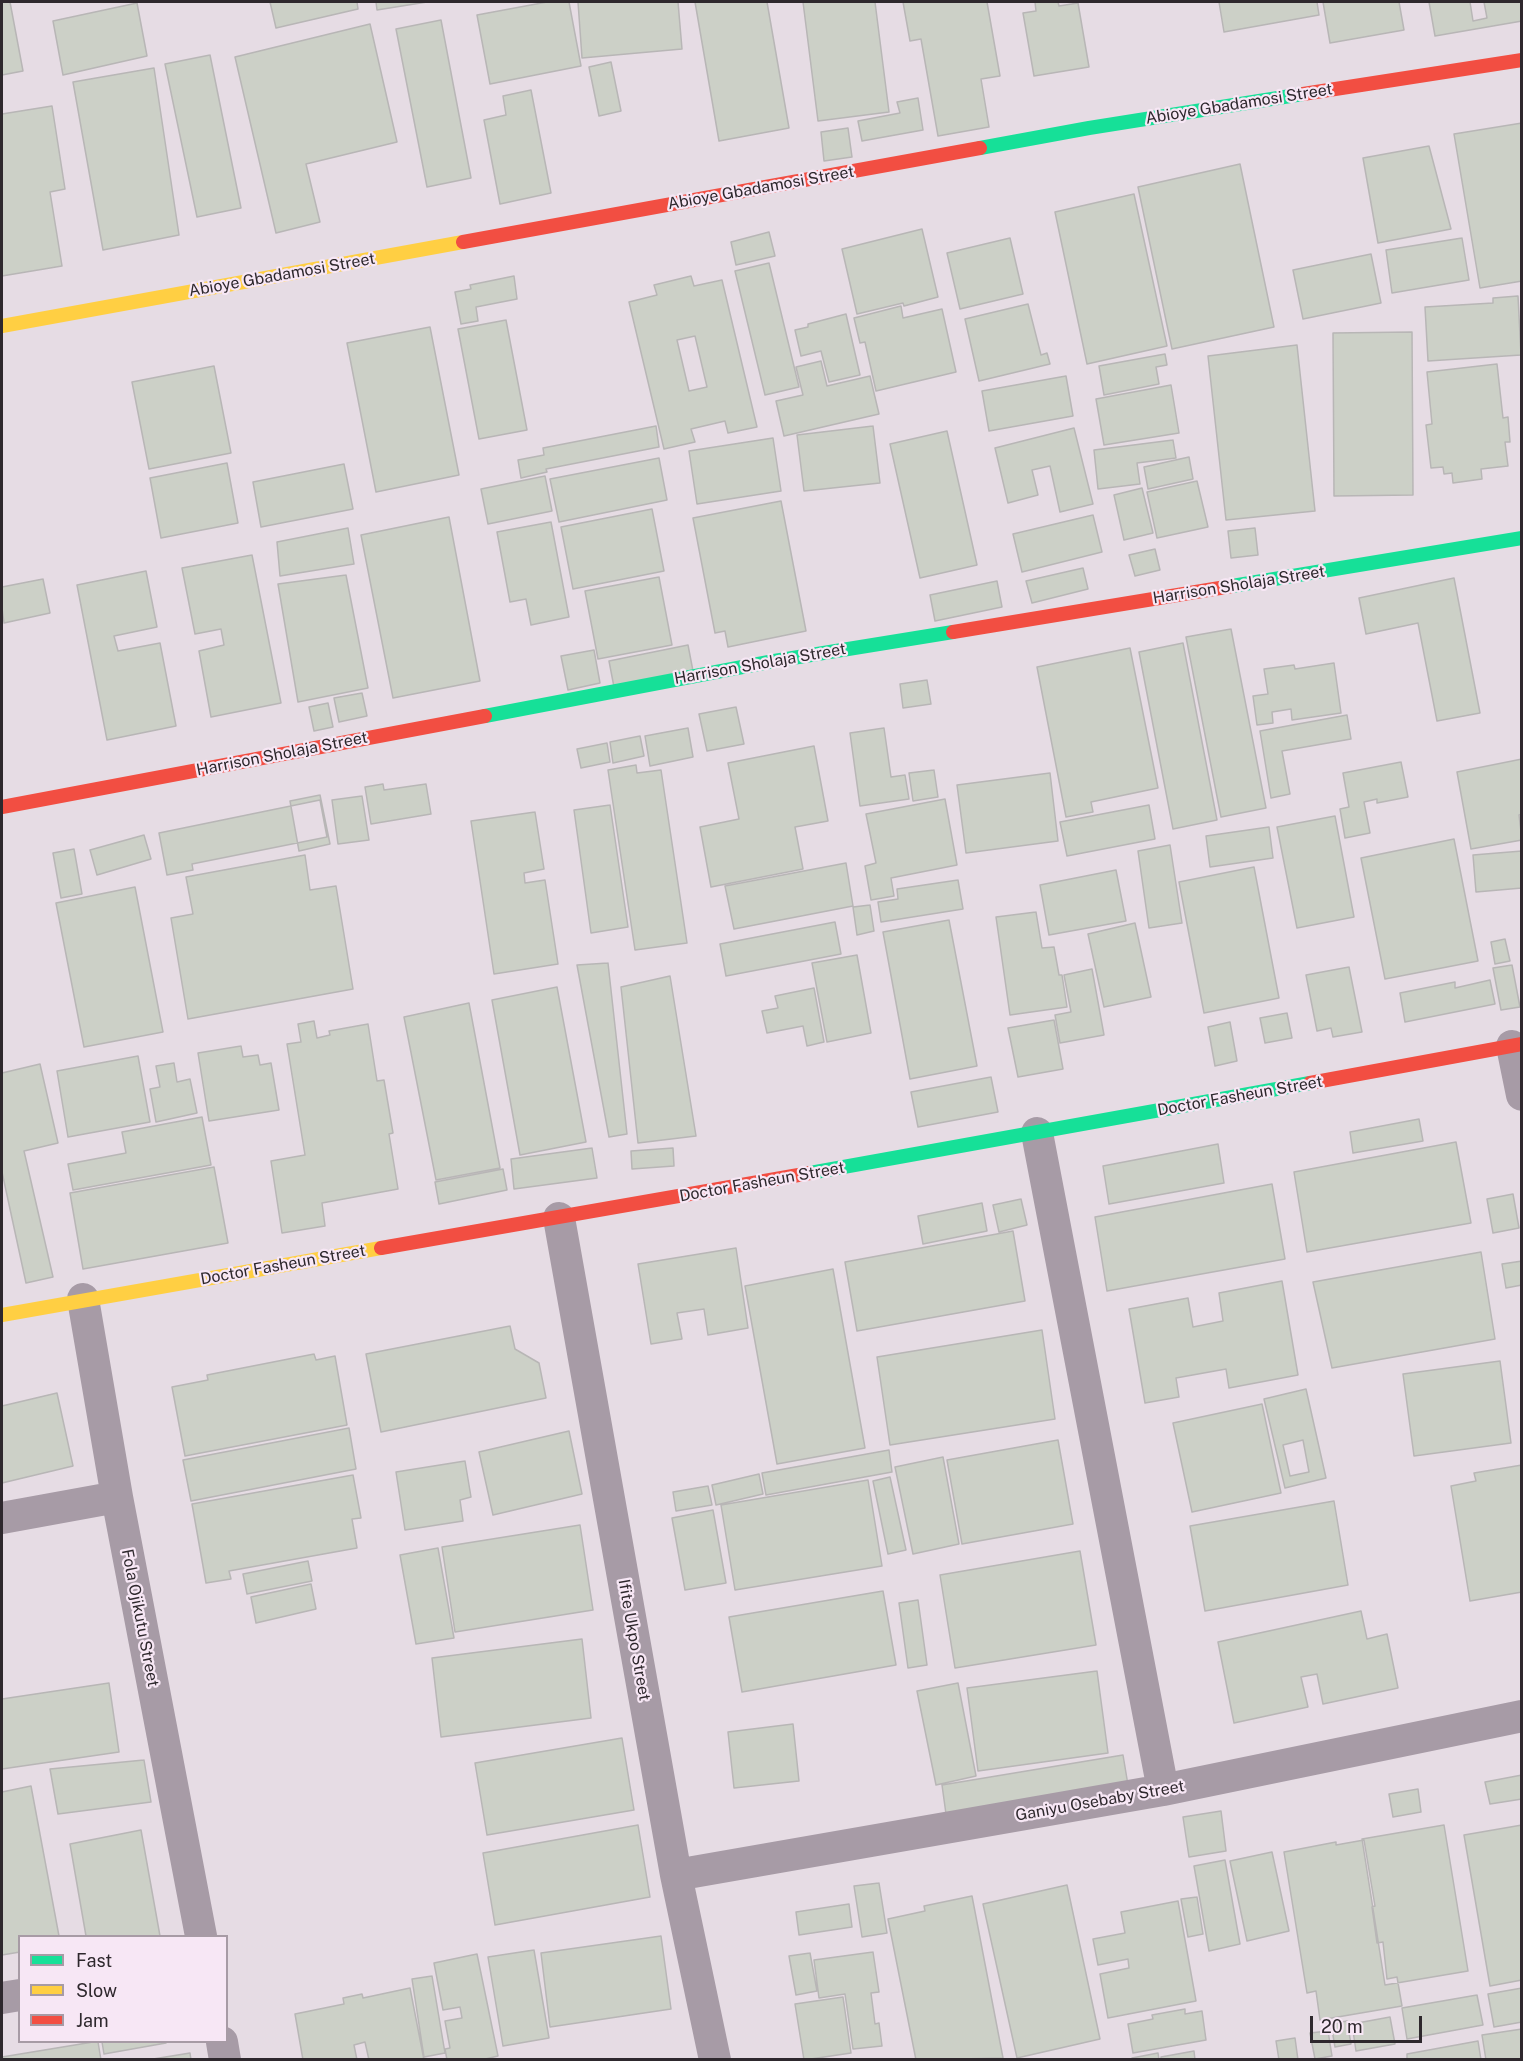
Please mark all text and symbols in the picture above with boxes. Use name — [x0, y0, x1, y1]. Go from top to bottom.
street label: Abioye Gbadamosi Street — [1144, 80, 1334, 128]
street label: Abioye Gbadamosi Street — [666, 162, 856, 214]
street label: Abioye Gbadamosi Street — [187, 249, 377, 301]
street label: Harrison Sholaja Street — [1152, 562, 1326, 608]
street label: Harrison Sholaja Street — [673, 639, 847, 689]
street label: Harrison Sholaja Street — [195, 728, 369, 780]
street label: Doctor Fasheun Street — [1156, 1072, 1324, 1120]
street label: Doctor Fasheun Street — [678, 1158, 846, 1206]
street label: Doctor Fasheun Street — [199, 1241, 367, 1289]
street label: Fola Ojikutu Street — [117, 1547, 163, 1689]
street label: Ifite Ukpo Street — [614, 1578, 654, 1702]
street label: Ganiyu Osebaby Street — [1014, 1777, 1186, 1825]
legend — [18, 1935, 228, 2043]
text: Fast — [76, 1950, 112, 1971]
text: Slow — [76, 1980, 117, 2001]
scale bar — [1313, 2004, 1426, 2042]
text: Jam — [76, 2010, 109, 2031]
text: 20 m — [1321, 2016, 1363, 2037]

